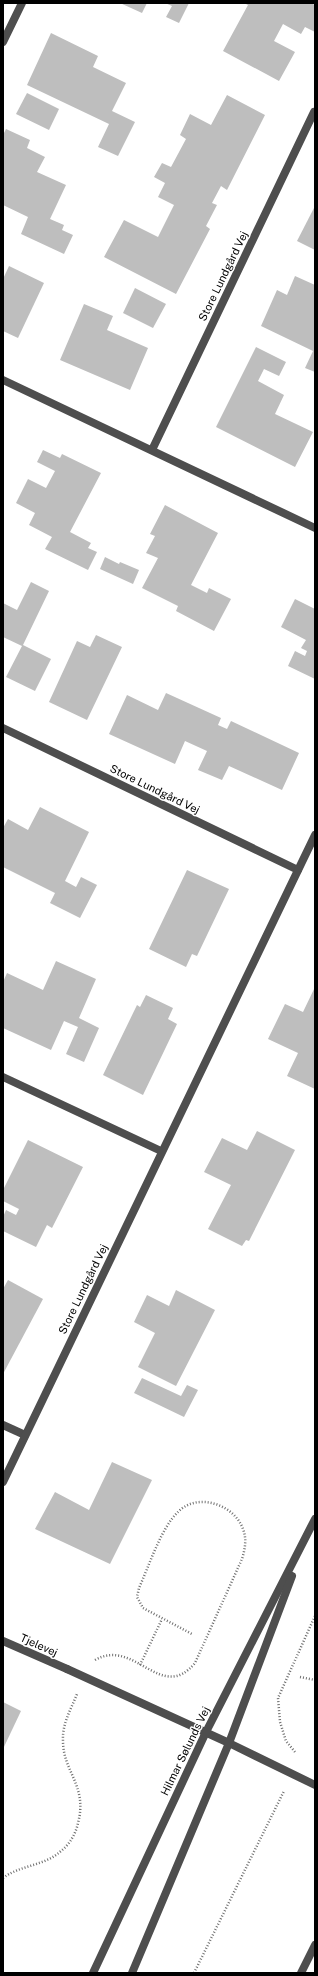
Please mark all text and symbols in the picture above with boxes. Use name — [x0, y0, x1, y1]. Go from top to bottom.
street label: Store Lundgård Vej — [196, 229, 250, 323]
street label: Store Lundgård Vej — [108, 762, 202, 816]
street label: Store Lundgård Vej — [56, 1242, 110, 1336]
street label: Tjelevej — [18, 1631, 60, 1659]
street label: Hilmar Sølunds Vej — [158, 1705, 212, 1797]

